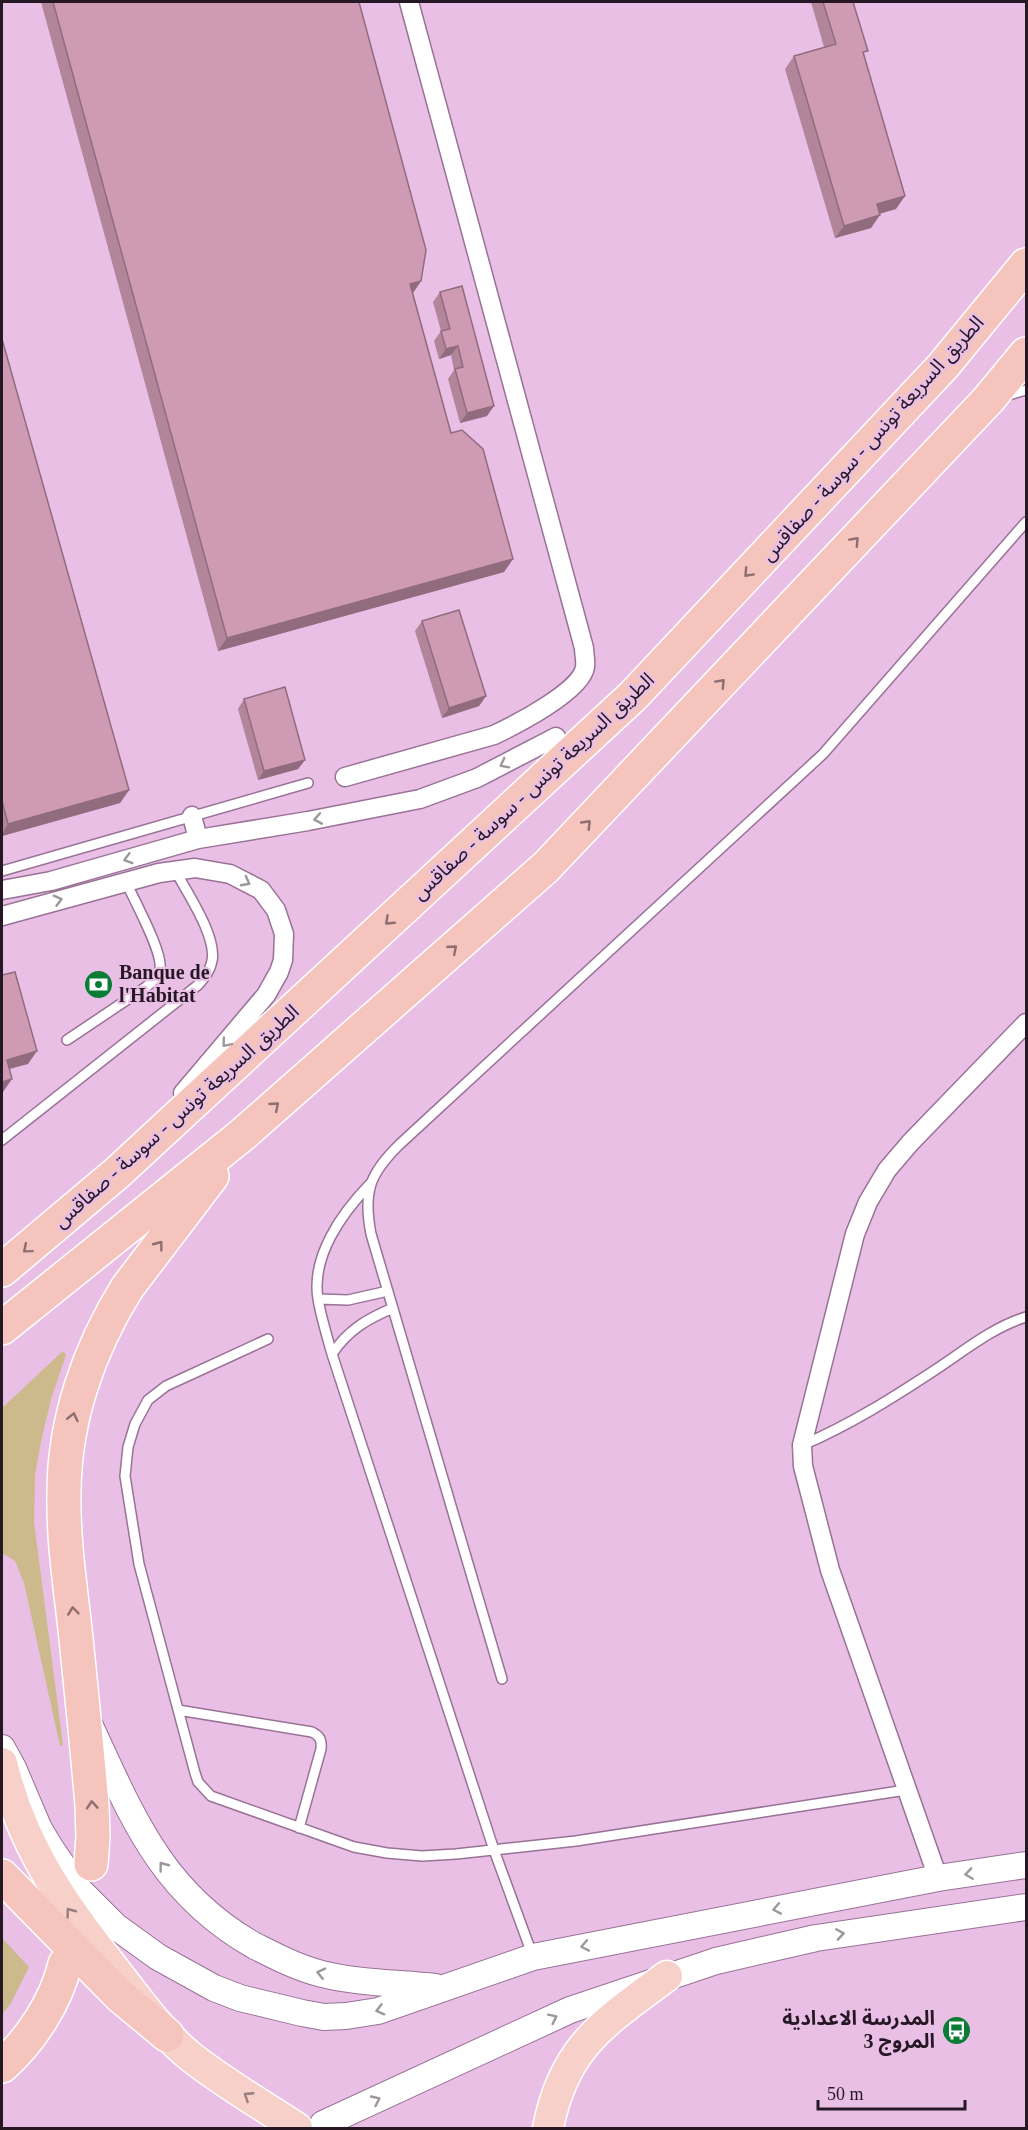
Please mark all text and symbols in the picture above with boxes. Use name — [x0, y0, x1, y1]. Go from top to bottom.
street label: الطريق السريعة تونس - سوسة - صفاقس — [756, 311, 989, 566]
one-way arrow — [848, 538, 859, 548]
one-way arrow — [744, 566, 755, 577]
street label: الطريق السريعة تونس - سوسة - صفاقس — [408, 668, 660, 905]
one-way arrow — [714, 679, 725, 689]
one-way arrow — [499, 756, 510, 768]
one-way arrow — [314, 812, 324, 825]
one-way arrow — [579, 821, 590, 832]
one-way arrow — [123, 852, 134, 864]
one-way arrow — [240, 875, 251, 886]
one-way arrow — [53, 895, 63, 908]
one-way arrow — [386, 914, 396, 925]
one-way arrow — [446, 945, 457, 956]
place label: Banque de l'Habitat — [119, 961, 210, 1006]
bank icon: Banque de l'Habitat — [82, 968, 114, 1000]
street label: الطريق السريعة تونس - سوسة - صفاقس — [49, 1000, 304, 1233]
one-way arrow — [222, 1036, 233, 1047]
one-way arrow — [269, 1102, 279, 1113]
one-way arrow — [152, 1240, 163, 1251]
one-way arrow — [23, 1242, 34, 1253]
one-way arrow — [66, 1413, 79, 1423]
one-way arrow — [67, 1607, 80, 1616]
one-way arrow — [85, 1801, 98, 1810]
one-way arrow — [159, 1861, 170, 1872]
one-way arrow — [964, 1867, 973, 1879]
one-way arrow — [772, 1902, 782, 1915]
one-way arrow — [67, 1908, 78, 1919]
one-way arrow — [835, 1928, 845, 1941]
one-way arrow — [581, 1939, 591, 1952]
one-way arrow — [316, 1968, 326, 1981]
one-way arrow — [375, 2003, 385, 2016]
place label: المدرسة الاعدادية المروج 3 — [782, 2007, 935, 2056]
one-way arrow — [547, 2014, 558, 2026]
bus stop icon: المدرسة الاعدادية المروج 3 — [940, 2014, 972, 2046]
scale bar — [818, 2073, 965, 2111]
text: 50 m — [827, 2084, 864, 2104]
one-way arrow — [244, 2092, 254, 2104]
one-way arrow — [369, 2095, 380, 2107]

